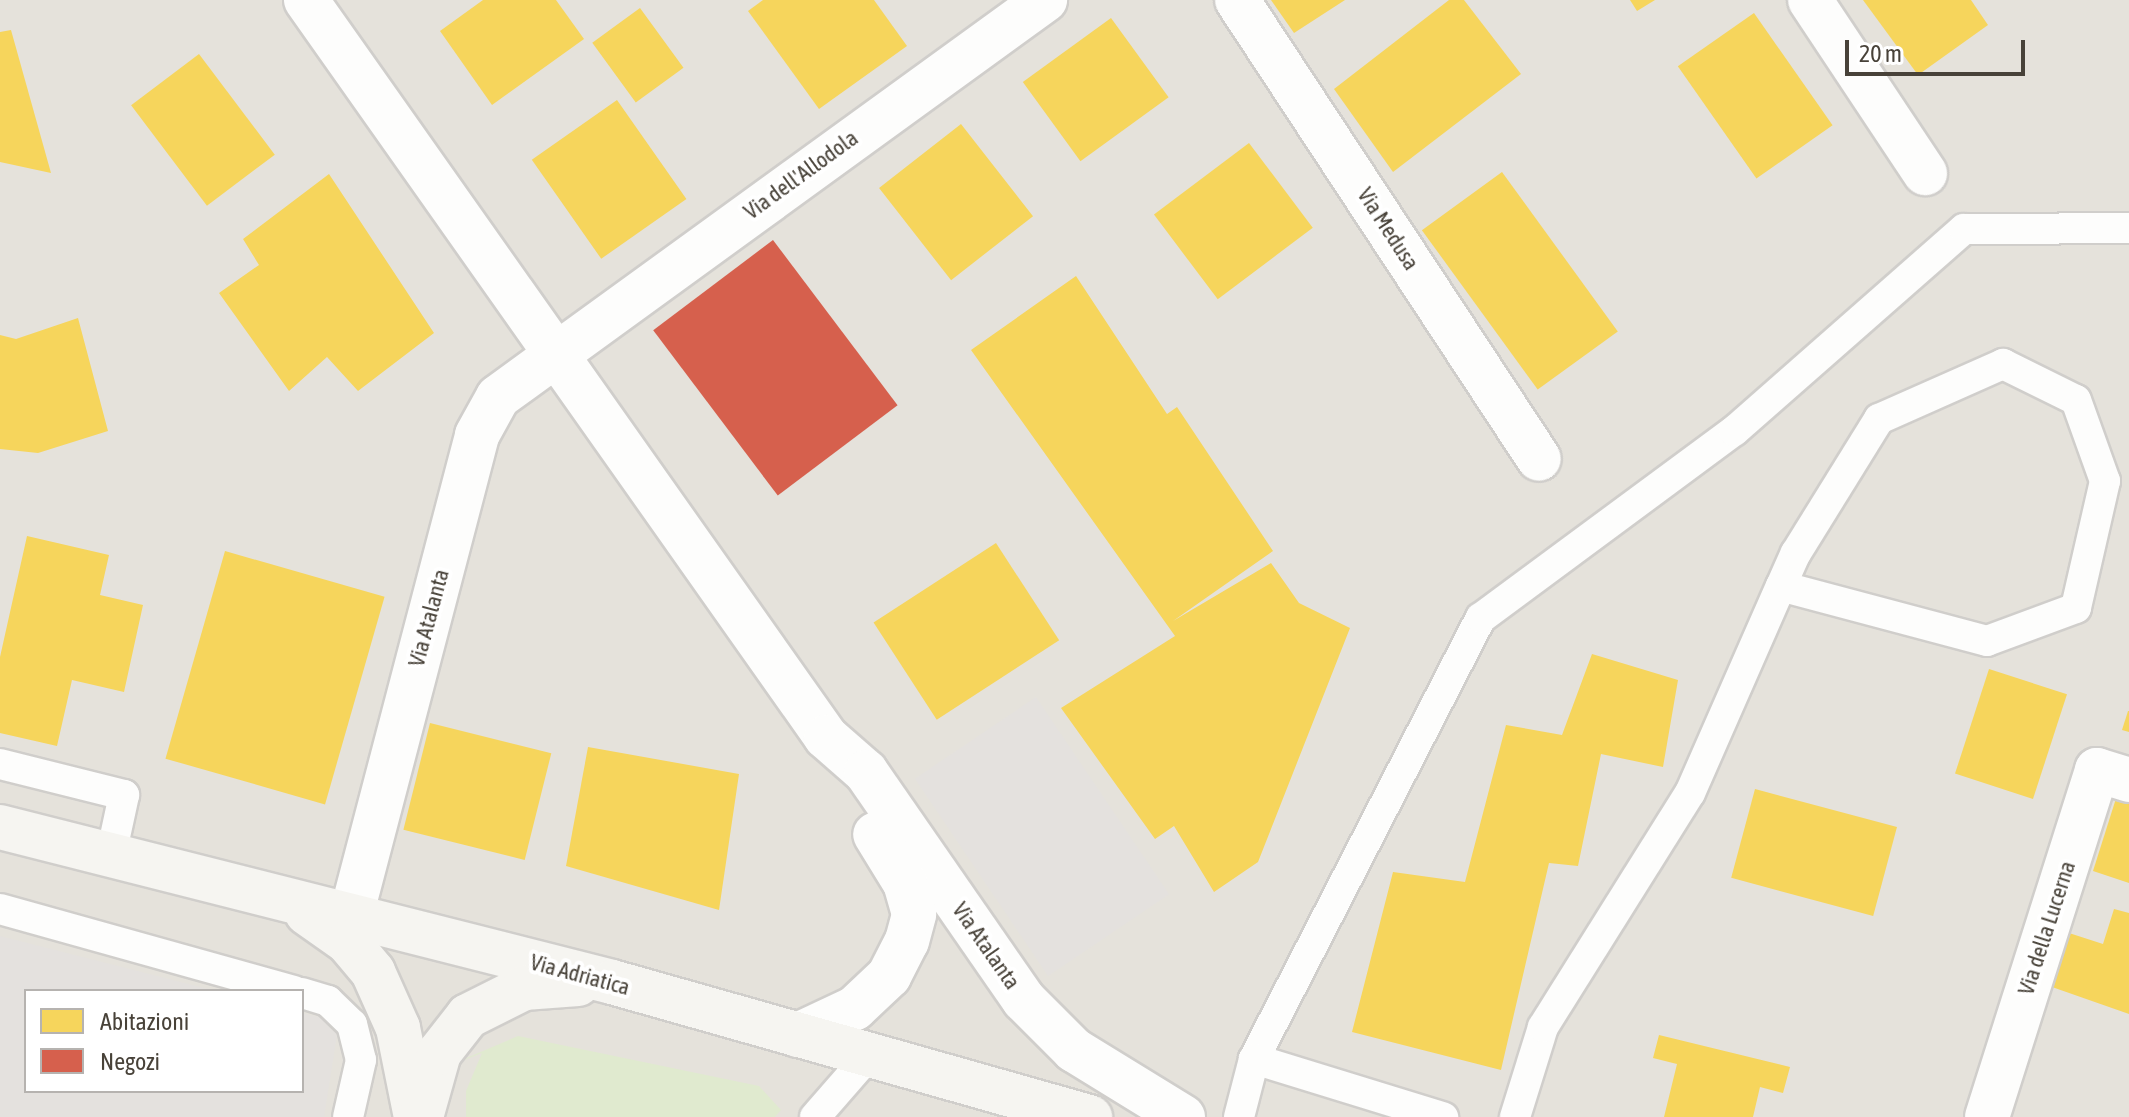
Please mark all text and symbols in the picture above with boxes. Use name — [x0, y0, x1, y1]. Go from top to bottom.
scale bar — [1849, 24, 2029, 74]
text: 20 m — [1859, 40, 1902, 67]
street label: Via dell'Allodola — [739, 125, 863, 225]
street label: Via Medusa — [1352, 183, 1424, 275]
street label: Via Atalanta — [403, 566, 455, 670]
street label: Via della Lucerna — [2013, 858, 2081, 998]
street label: Via Atalanta — [947, 898, 1025, 994]
street label: Via Adriatica — [527, 949, 633, 1001]
legend — [24, 989, 304, 1093]
text: Abitazioni — [100, 1008, 189, 1035]
text: Negozi — [100, 1048, 160, 1075]

